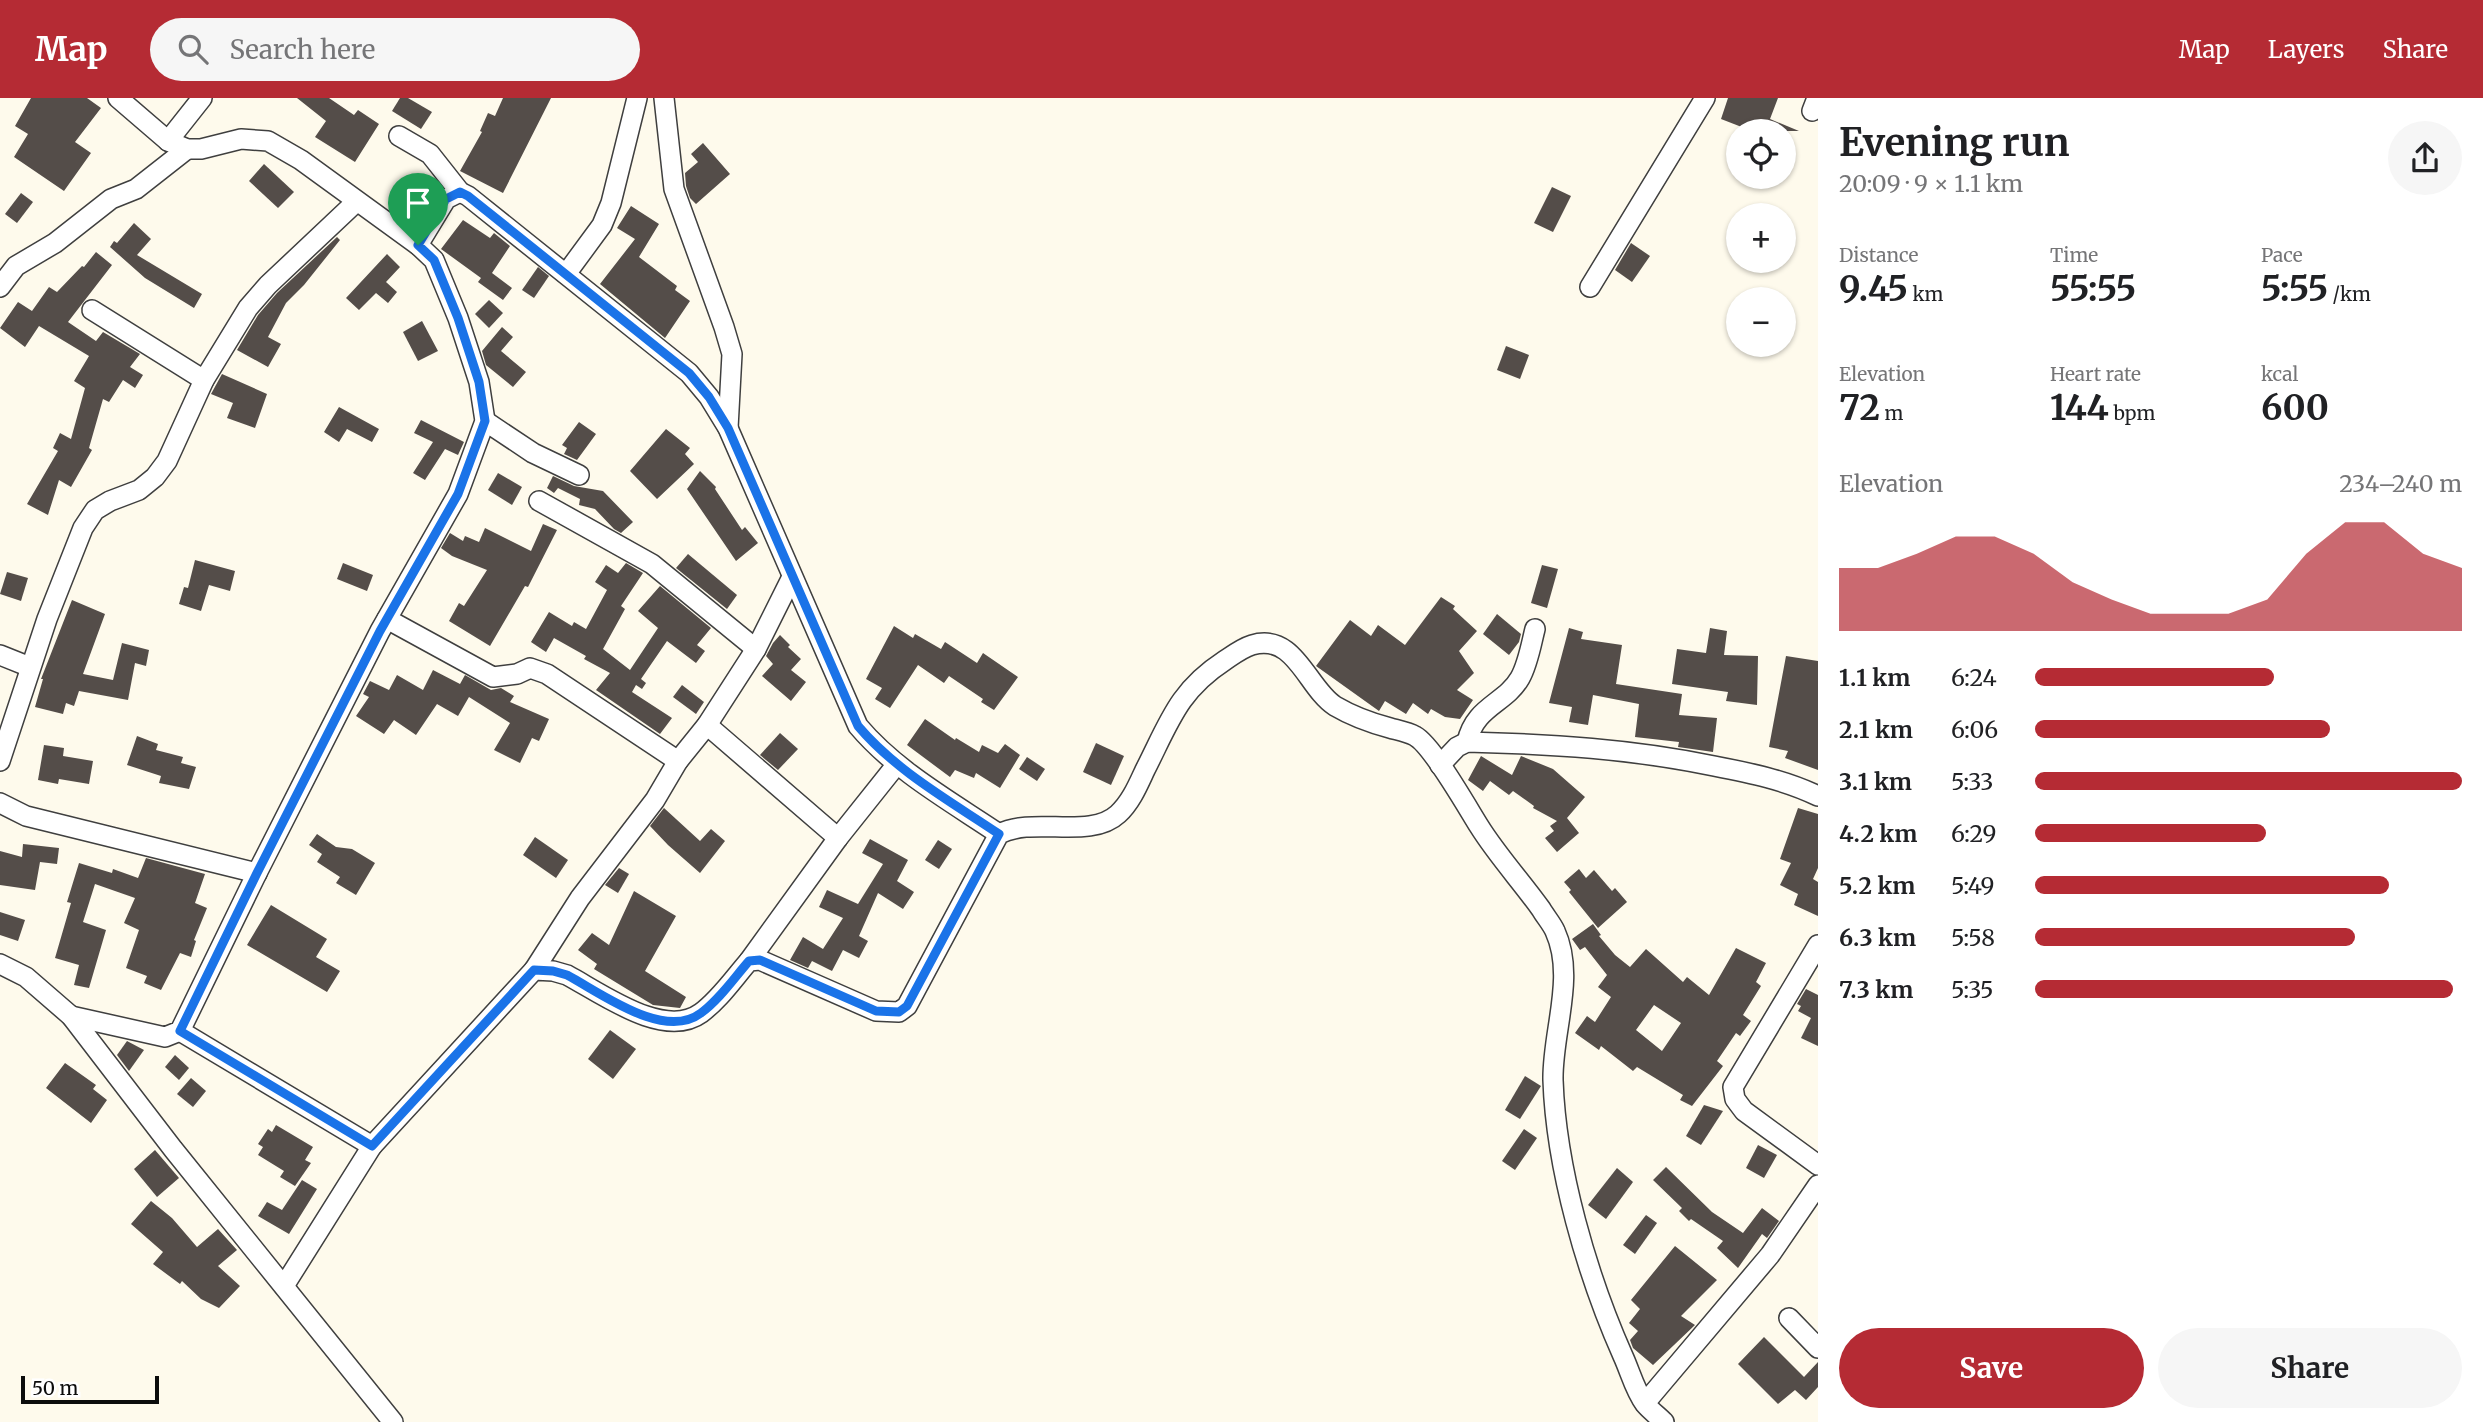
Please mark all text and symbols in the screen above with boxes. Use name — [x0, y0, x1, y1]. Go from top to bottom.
search box — [150, 18, 640, 81]
text: Map — [35, 29, 108, 70]
icon: search — [174, 30, 212, 68]
text: Search here — [230, 33, 375, 66]
text: Map — [2179, 34, 2230, 65]
text: Layers — [2268, 34, 2344, 65]
text: Share — [2382, 34, 2448, 65]
map controls — [1726, 119, 1796, 357]
button: locate — [1726, 119, 1796, 189]
text: Evening run — [1839, 119, 2070, 166]
button: share — [2388, 121, 2462, 195]
text: 20:09 · 9 × 1.1 km — [1839, 169, 2023, 198]
pin — [388, 173, 448, 245]
icon: arrive — [399, 184, 437, 222]
button: + — [1726, 203, 1796, 273]
text: Distance — [1839, 243, 1918, 267]
text: Time — [2050, 243, 2098, 267]
text: Pace — [2261, 243, 2303, 267]
text: 9.45 — [1839, 267, 1908, 311]
text: 55:55 — [2050, 267, 2136, 311]
text: 5:55 — [2261, 267, 2328, 311]
text: km — [1908, 282, 1943, 306]
text: /km — [2328, 282, 2371, 306]
button: − — [1726, 287, 1796, 357]
text: Elevation — [1839, 362, 1925, 386]
text: Heart rate — [2050, 362, 2141, 386]
text: kcal — [2261, 362, 2298, 386]
text: 72 — [1839, 386, 1880, 430]
text: 144 — [2050, 386, 2109, 430]
text: 600 — [2261, 386, 2329, 430]
text: m — [1880, 401, 1903, 425]
text: bpm — [2109, 401, 2155, 425]
text: Elevation — [1839, 469, 1943, 498]
text: 234–240 m — [2339, 469, 2462, 498]
text: 1.1 km — [1839, 663, 1910, 692]
text: 6:24 — [1951, 663, 1997, 692]
text: 2.1 km — [1839, 715, 1913, 744]
text: 6:06 — [1951, 715, 1998, 744]
text: 3.1 km — [1839, 767, 1912, 796]
text: 5:33 — [1951, 767, 1993, 796]
text: 4.2 km — [1839, 819, 1917, 848]
text: 6:29 — [1951, 819, 1996, 848]
text: 5.2 km — [1839, 871, 1916, 900]
text: 5:49 — [1951, 871, 1994, 900]
text: 6.3 km — [1839, 923, 1916, 952]
text: 5:58 — [1951, 923, 1995, 952]
text: 7.3 km — [1839, 975, 1913, 1004]
text: 5:35 — [1951, 975, 1993, 1004]
button: Save — [1839, 1328, 2144, 1408]
button: Share — [2158, 1328, 2462, 1408]
scale bar — [21, 1373, 159, 1405]
text: 50 m — [32, 1376, 78, 1400]

